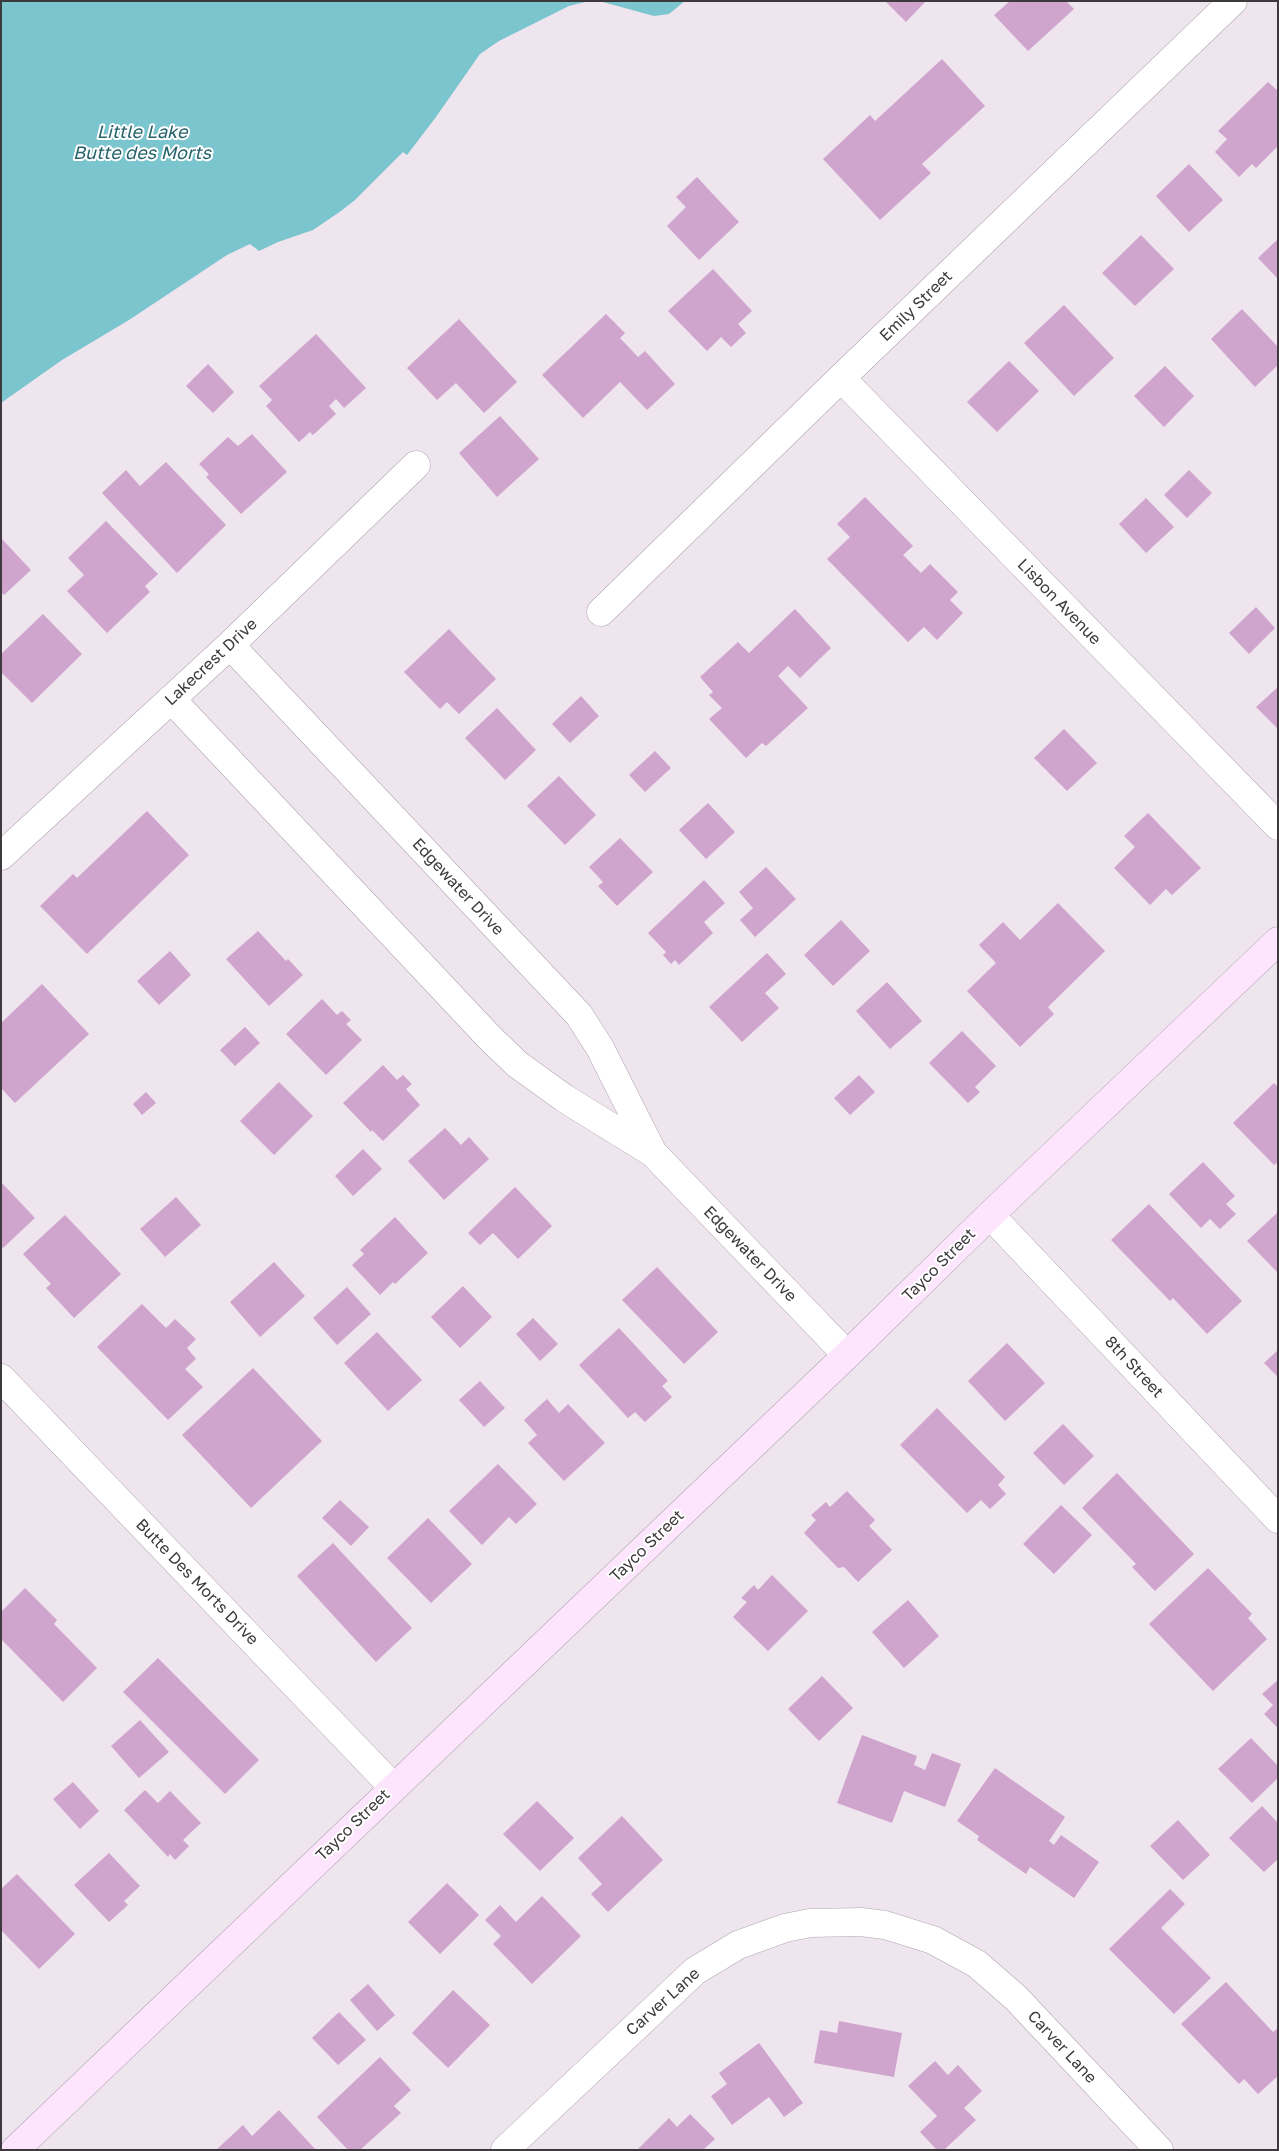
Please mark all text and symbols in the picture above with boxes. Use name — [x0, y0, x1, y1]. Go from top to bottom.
water label: Little Lake Butte des Morts — [73, 121, 211, 163]
street label: Emily Street — [876, 267, 956, 345]
street label: Lisbon Avenue — [1013, 555, 1105, 649]
street label: Lakecrest Drive — [161, 614, 261, 710]
street label: Edgewater Drive — [408, 835, 508, 939]
street label: Edgewater Drive — [700, 1202, 800, 1306]
street label: Tayco Street — [898, 1224, 980, 1306]
street label: 8th Street — [1101, 1332, 1167, 1402]
street label: Tayco Street — [606, 1506, 688, 1586]
street label: Butte Des Morts Drive — [132, 1515, 262, 1649]
street label: Tayco Street — [312, 1785, 394, 1865]
street label: Carver Lane — [622, 1964, 704, 2040]
street label: Carver Lane — [1024, 2007, 1100, 2087]

